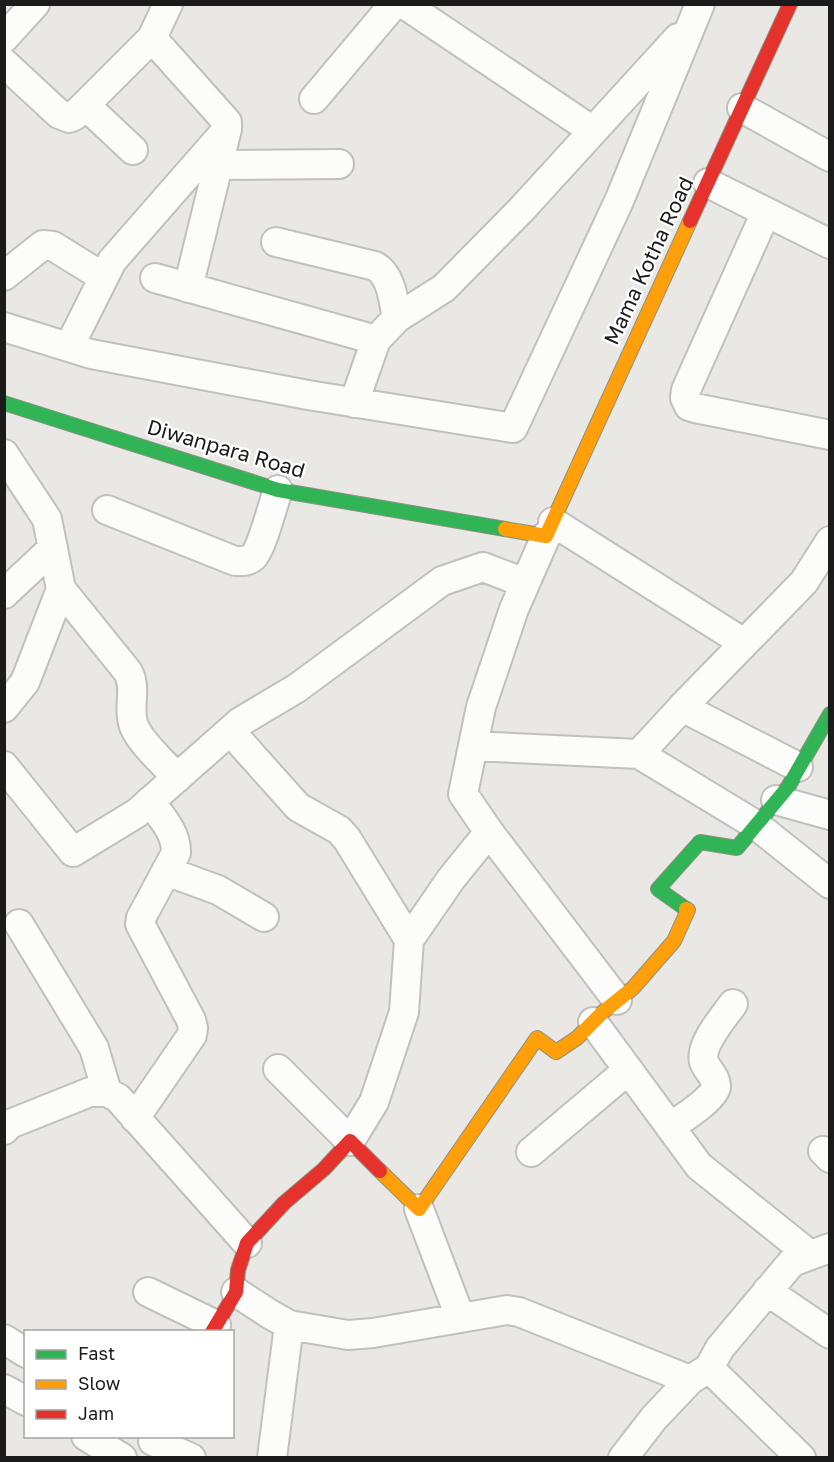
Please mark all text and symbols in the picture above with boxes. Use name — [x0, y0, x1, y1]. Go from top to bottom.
street label: Mama Kotha Road — [598, 173, 698, 349]
street label: Diwanpara Road — [144, 413, 308, 483]
legend — [24, 1330, 234, 1438]
text: Fast — [78, 1342, 115, 1364]
text: Slow — [78, 1372, 121, 1394]
text: Jam — [78, 1402, 114, 1424]

